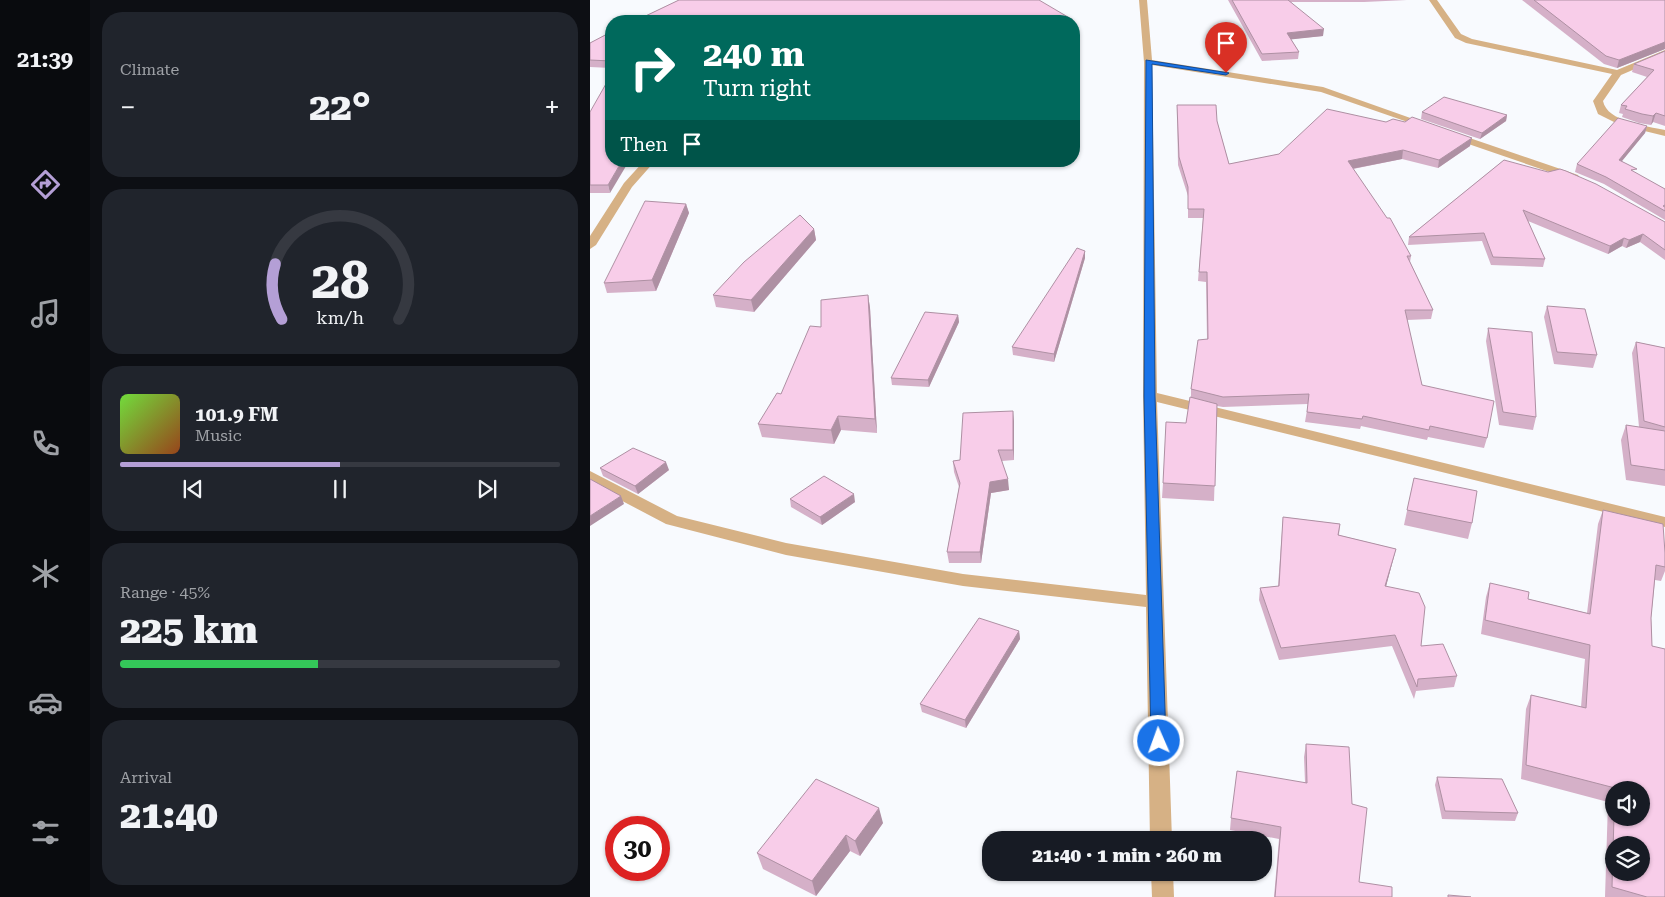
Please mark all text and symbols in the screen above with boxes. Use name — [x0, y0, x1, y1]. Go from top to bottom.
pin — [1205, 22, 1247, 73]
icon: arrive — [1212, 29, 1240, 57]
text: 240 m — [703, 34, 804, 75]
icon: right — [620, 35, 685, 100]
text: 21:39 — [17, 47, 73, 72]
text: Climate — [120, 60, 179, 79]
text: Turn right — [703, 76, 811, 101]
text: 22° — [309, 85, 371, 129]
text: − — [120, 91, 136, 124]
text: + — [544, 91, 560, 124]
icon: arrive — [678, 130, 706, 158]
text: Then — [620, 133, 668, 156]
icon: directions — [28, 167, 63, 202]
text: 28 — [311, 250, 369, 311]
icon: music — [28, 296, 63, 331]
text: km/h — [316, 307, 364, 328]
text: 101.9 FM — [195, 403, 278, 426]
icon: phone — [28, 426, 63, 461]
text: Music — [195, 426, 242, 445]
icon: previous — [179, 475, 207, 503]
icon: pause — [326, 475, 354, 503]
icon: next — [473, 475, 501, 503]
icon: climate — [28, 556, 63, 591]
text: Range · 45% — [120, 583, 210, 602]
text: 225 km — [120, 608, 258, 652]
icon: car — [28, 685, 63, 720]
position arrow — [1132, 714, 1184, 766]
text: Arrival — [120, 768, 172, 787]
map controls — [1605, 781, 1650, 881]
button: sound — [1605, 781, 1650, 826]
text: 21:40 — [120, 793, 218, 837]
icon: filters — [28, 815, 63, 850]
speed limit sign: 30 — [605, 816, 670, 881]
button: layers — [1605, 836, 1650, 881]
text: 21:40 · 1 min · 260 m — [1032, 844, 1222, 867]

